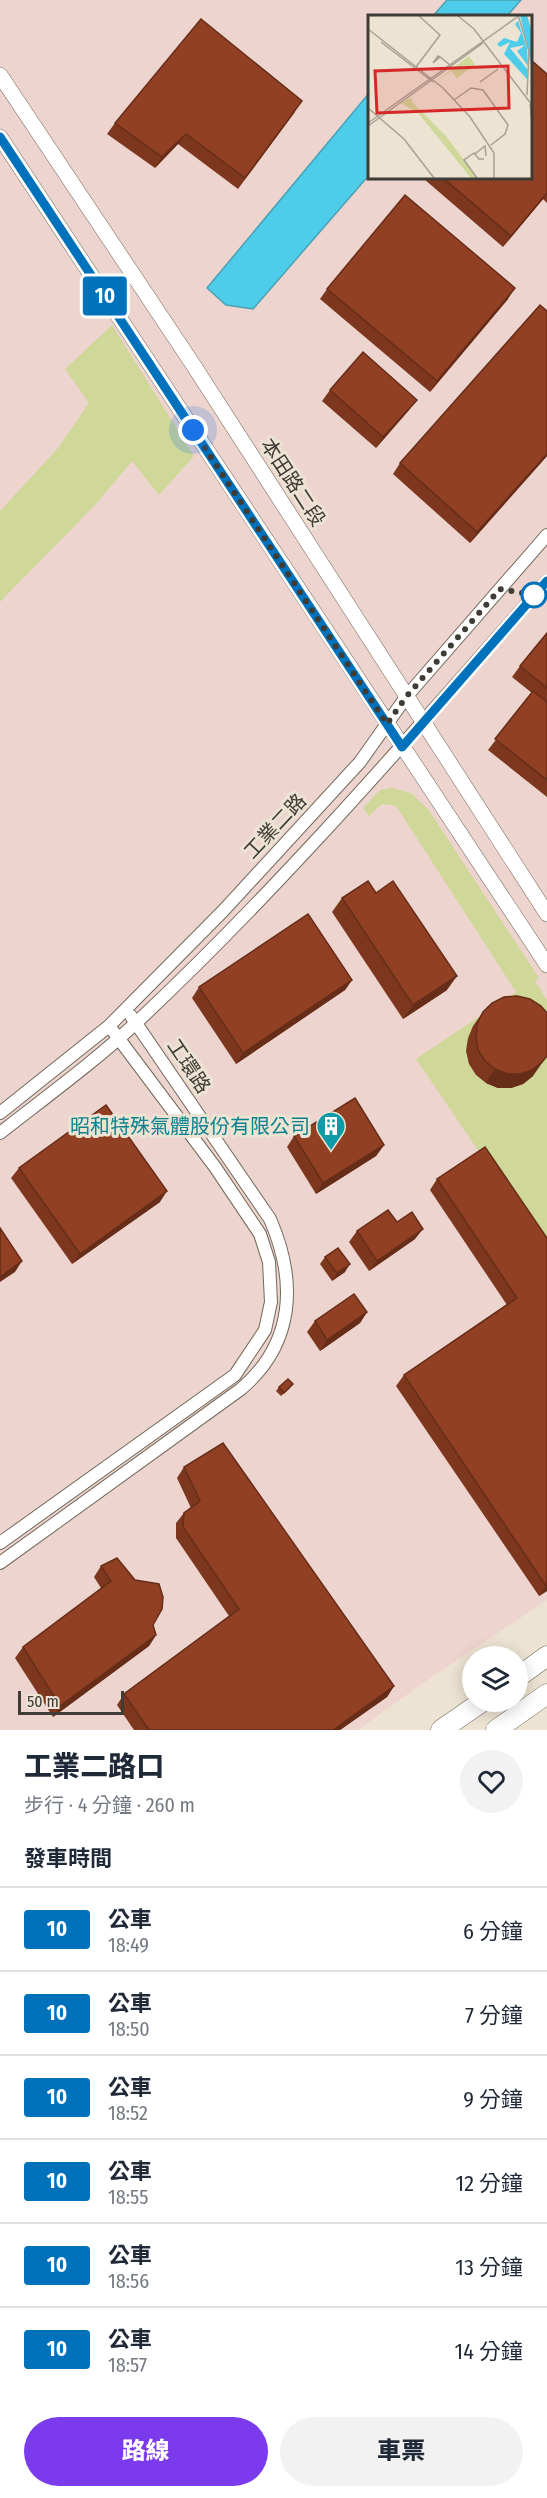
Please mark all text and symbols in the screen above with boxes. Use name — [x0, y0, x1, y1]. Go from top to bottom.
inset map — [368, 15, 532, 178]
line badge: 10 — [78, 276, 132, 316]
text: 10 — [95, 283, 115, 309]
your location — [178, 415, 208, 445]
street label: 本田路二段 — [256, 434, 330, 530]
unlabelled marker — [521, 582, 547, 608]
street label: 工業二路 — [239, 789, 311, 863]
street label: 工環路 — [162, 1034, 216, 1098]
building icon: 昭和特殊氣體股份有限公司 — [315, 1110, 347, 1152]
place label: 昭和特殊氣體股份有限公司 — [70, 1114, 310, 1138]
map controls — [462, 1646, 528, 1712]
button: layers — [462, 1646, 528, 1712]
scale bar — [18, 1688, 124, 1716]
text: 50 m — [27, 1692, 59, 1711]
text: 工業二路口 — [24, 1750, 164, 1783]
button: heart — [460, 1750, 523, 1813]
text: 步行 · 4 分鐘 · 260 m — [24, 1793, 195, 1817]
text: 發車時間 — [24, 1845, 112, 1872]
text: 公車 — [108, 1906, 152, 1933]
text: 10 — [47, 1916, 67, 1942]
text: 6 分鐘 — [463, 1918, 523, 1945]
text: 18:49 — [108, 1933, 149, 1957]
text: 公車 — [108, 1990, 152, 2017]
text: 10 — [47, 2000, 67, 2026]
text: 7 分鐘 — [465, 2002, 523, 2029]
text: 18:50 — [108, 2017, 150, 2041]
text: 公車 — [108, 2074, 152, 2101]
text: 10 — [47, 2084, 67, 2110]
text: 9 分鐘 — [463, 2086, 523, 2113]
text: 18:52 — [108, 2101, 148, 2125]
text: 公車 — [108, 2158, 152, 2185]
text: 10 — [47, 2168, 67, 2194]
text: 12 分鐘 — [456, 2170, 523, 2197]
text: 18:55 — [108, 2185, 148, 2209]
text: 公車 — [108, 2242, 152, 2269]
text: 10 — [47, 2252, 67, 2278]
text: 13 分鐘 — [455, 2254, 523, 2281]
text: 18:56 — [108, 2269, 149, 2293]
text: 公車 — [108, 2326, 152, 2353]
text: 10 — [47, 2336, 67, 2362]
text: 14 分鐘 — [455, 2338, 523, 2365]
text: 18:57 — [108, 2353, 147, 2377]
button: 路線 — [24, 2417, 268, 2486]
button: 車票 — [280, 2417, 523, 2486]

